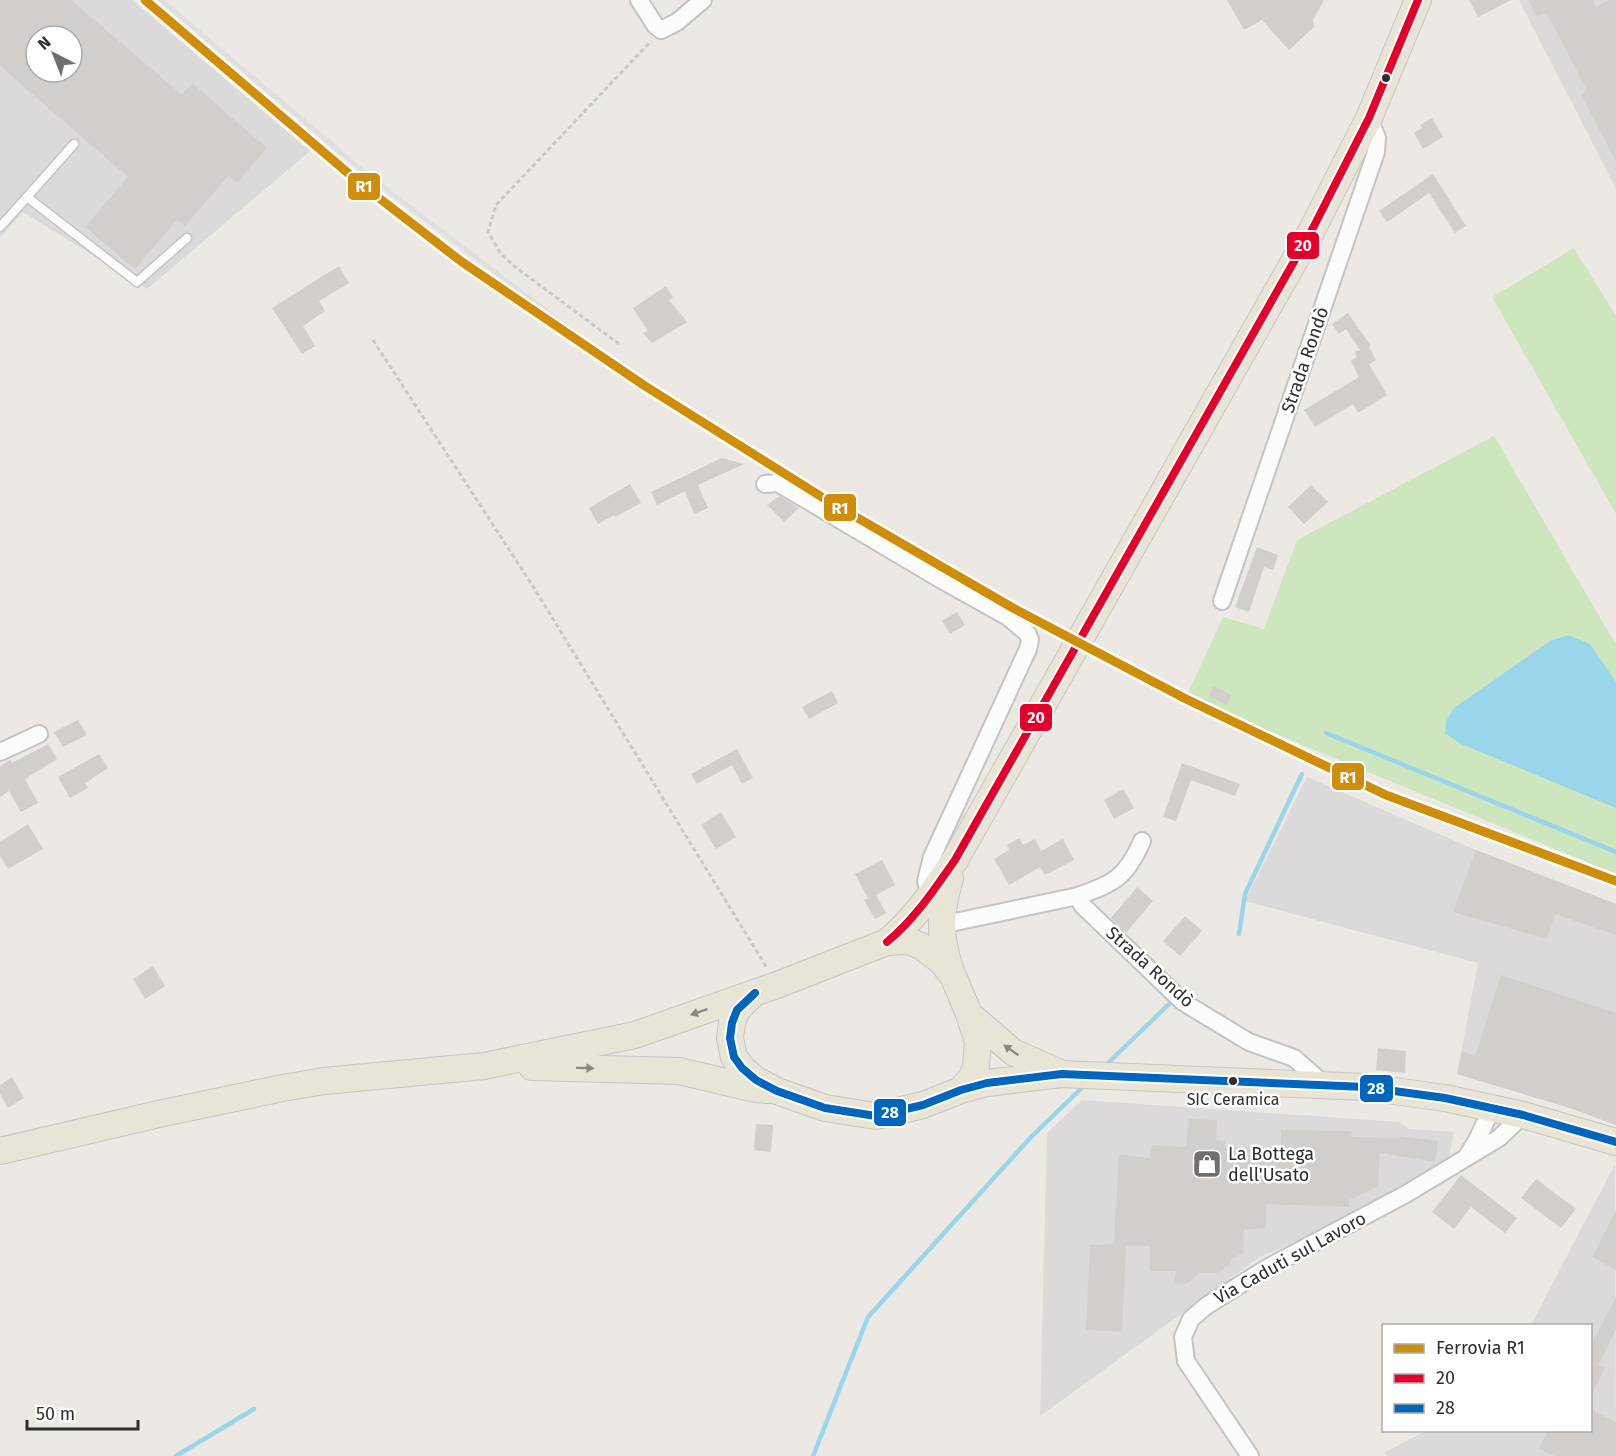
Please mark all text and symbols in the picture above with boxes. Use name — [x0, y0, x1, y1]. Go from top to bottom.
north arrow — [24, 24, 84, 84]
text: N — [34, 33, 55, 54]
unlabelled marker — [1380, 72, 1392, 84]
line badge: R1 — [347, 172, 381, 201]
text: R1 — [355, 177, 373, 196]
line badge: 20 — [1286, 231, 1320, 260]
text: 20 — [1294, 236, 1312, 255]
street label: Strada Rondò — [1277, 304, 1333, 416]
line badge: R1 — [823, 493, 857, 522]
text: R1 — [831, 499, 849, 518]
line badge: 20 — [1019, 703, 1053, 732]
text: 20 — [1027, 708, 1045, 727]
line badge: R1 — [1331, 762, 1365, 791]
text: R1 — [1339, 768, 1357, 787]
street label: Strada Rondò — [1102, 922, 1198, 1012]
one-way arrow — [690, 1008, 708, 1018]
one-way arrow — [1004, 1044, 1020, 1056]
one-way arrow — [575, 1064, 594, 1073]
line badge: 28 — [1359, 1074, 1394, 1103]
marker: SIC Ceramica — [1227, 1075, 1239, 1087]
text: 28 — [1367, 1079, 1385, 1098]
place label: SIC Ceramica — [1187, 1090, 1279, 1109]
line badge: 28 — [873, 1098, 907, 1127]
text: 28 — [881, 1103, 899, 1122]
place label: La Bottega dell'Usato — [1228, 1143, 1314, 1186]
shop icon: La Bottega dell'Usato — [1191, 1148, 1223, 1180]
street label: Via Caduti sul Lavoro — [1210, 1207, 1370, 1309]
legend — [1382, 1324, 1592, 1432]
text: Ferrovia R1 — [1436, 1337, 1525, 1359]
text: 20 — [1436, 1367, 1455, 1389]
scale bar — [27, 1393, 138, 1431]
text: 28 — [1436, 1397, 1455, 1419]
text: 50 m — [36, 1403, 75, 1425]

